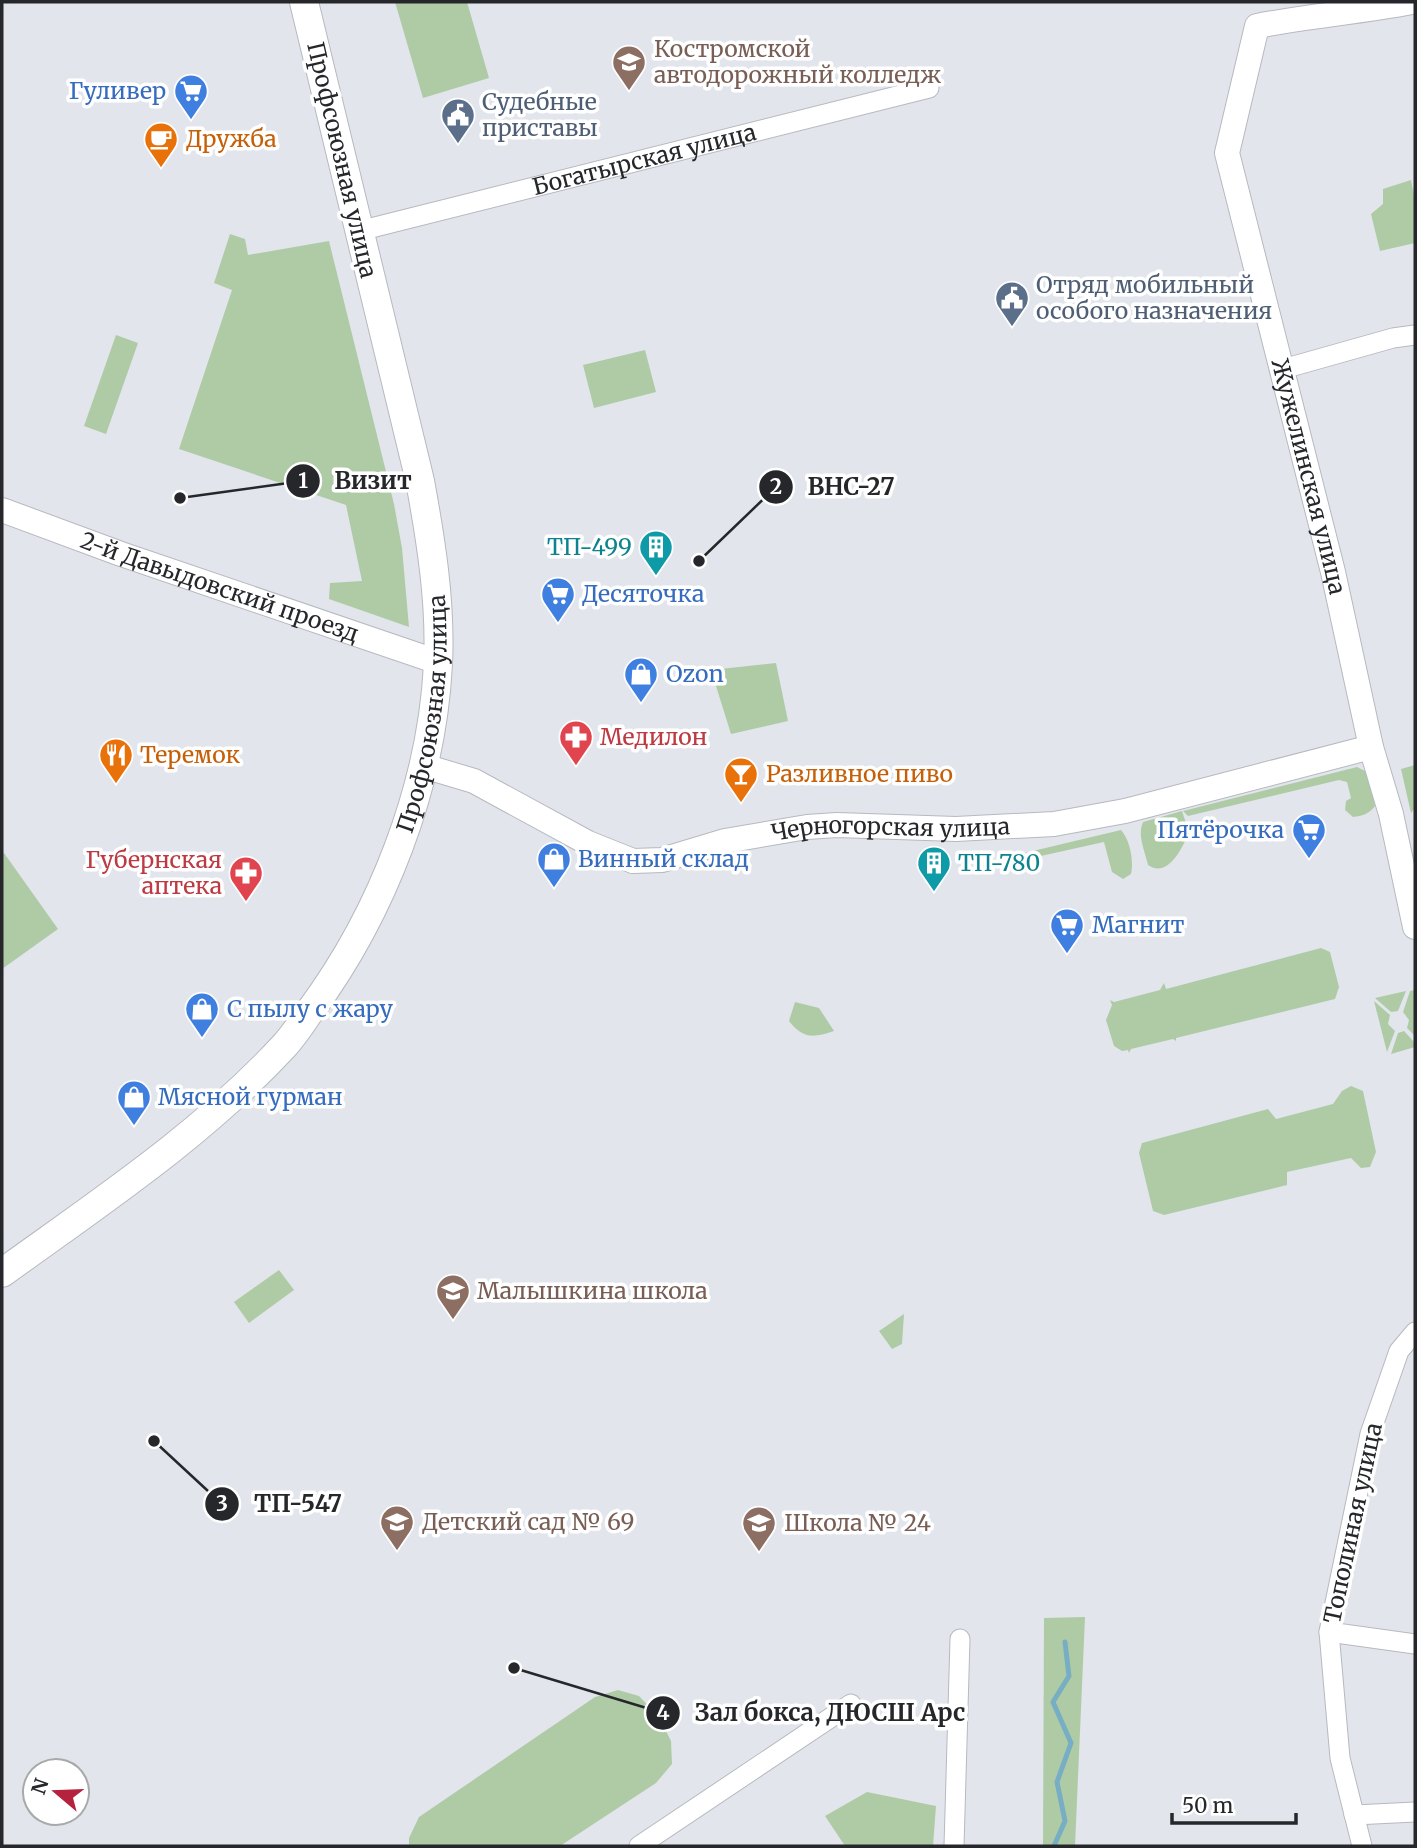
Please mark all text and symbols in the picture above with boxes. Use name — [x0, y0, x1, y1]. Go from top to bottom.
place label: Костромской автодорожный колледж — [654, 34, 941, 89]
street label: Профсоюзная улица — [301, 39, 384, 281]
school or university icon: Костромской автодорожный колледж — [610, 43, 648, 92]
supermarket icon: Гуливер — [172, 72, 210, 121]
place label: Гуливер — [69, 76, 166, 105]
place label: Судебные приставы — [482, 87, 598, 142]
public building icon: Судебные приставы — [439, 96, 477, 145]
street label: Богатырская улица — [529, 117, 759, 201]
cafe icon: Дружба — [142, 120, 180, 169]
place label: Дружба — [186, 124, 277, 153]
place label: Отряд мобильный особого назначения — [1036, 270, 1272, 325]
public building icon: Отряд мобильный особого назначения — [993, 279, 1031, 328]
street label: Жужелинская улица — [1266, 355, 1352, 597]
callout: Визит — [285, 458, 426, 503]
callout: ВНС-27 — [758, 464, 908, 509]
text: Визит — [334, 465, 412, 496]
text: 1 — [298, 467, 308, 494]
text: ВНС-27 — [807, 471, 895, 502]
text: 2 — [770, 473, 782, 500]
street label: 2-й Давыдовский проезд — [77, 525, 363, 648]
building icon: ТП-499 — [637, 528, 675, 577]
place label: ТП-499 — [547, 532, 632, 561]
supermarket icon: Десяточка — [539, 575, 577, 624]
place label: Десяточка — [582, 579, 704, 608]
street label: Профсоюзная улица — [390, 594, 453, 836]
shop icon: Ozon — [622, 655, 660, 704]
place label: Ozon — [666, 659, 724, 688]
pharmacy icon: Медилон — [557, 718, 595, 767]
place label: Медилон — [600, 722, 707, 751]
restaurant icon: Теремок — [97, 736, 135, 785]
place label: Теремок — [140, 740, 240, 769]
bar icon: Разливное пиво — [722, 755, 760, 804]
place label: Разливное пиво — [766, 759, 953, 788]
street label: Черногорская улица — [769, 810, 1011, 847]
supermarket icon: Пятёрочка — [1290, 811, 1328, 860]
place label: Пятёрочка — [1157, 815, 1284, 844]
shop icon: Винный склад — [535, 840, 573, 889]
place label: Винный склад — [578, 844, 749, 873]
building icon: ТП-780 — [915, 844, 953, 893]
place label: Губернская аптека — [86, 845, 222, 900]
place label: ТП-780 — [958, 848, 1040, 877]
pharmacy icon: Губернская аптека — [227, 854, 265, 903]
supermarket icon: Магнит — [1048, 906, 1086, 955]
place label: Магнит — [1092, 910, 1184, 939]
shop icon: С пылу с жару — [183, 990, 221, 1039]
place label: С пылу с жару — [227, 994, 394, 1023]
shop icon: Мясной гурман — [115, 1078, 153, 1127]
place label: Мясной гурман — [158, 1082, 343, 1111]
school or university icon: Малышкина школа — [434, 1272, 472, 1321]
place label: Малышкина школа — [477, 1276, 708, 1305]
street label: Тополиная улица — [1317, 1420, 1388, 1626]
callout: ТП-547 — [205, 1482, 356, 1527]
text: ТП-547 — [254, 1488, 342, 1519]
text: 3 — [216, 1490, 228, 1517]
school or university icon: Детский сад № 69 — [378, 1503, 416, 1552]
school or university icon: Школа № 24 — [740, 1504, 778, 1553]
place label: Детский сад № 69 — [422, 1507, 634, 1536]
place label: Школа № 24 — [784, 1508, 931, 1537]
callout: Зал бокса, ДЮСШ Арс — [646, 1690, 979, 1735]
text: Зал бокса, ДЮСШ Арс — [695, 1697, 965, 1728]
text: 4 — [656, 1699, 670, 1726]
north arrow — [21, 1757, 91, 1827]
text: N — [26, 1775, 54, 1797]
scale bar — [1172, 1782, 1296, 1826]
text: 50 m — [1182, 1792, 1233, 1819]

